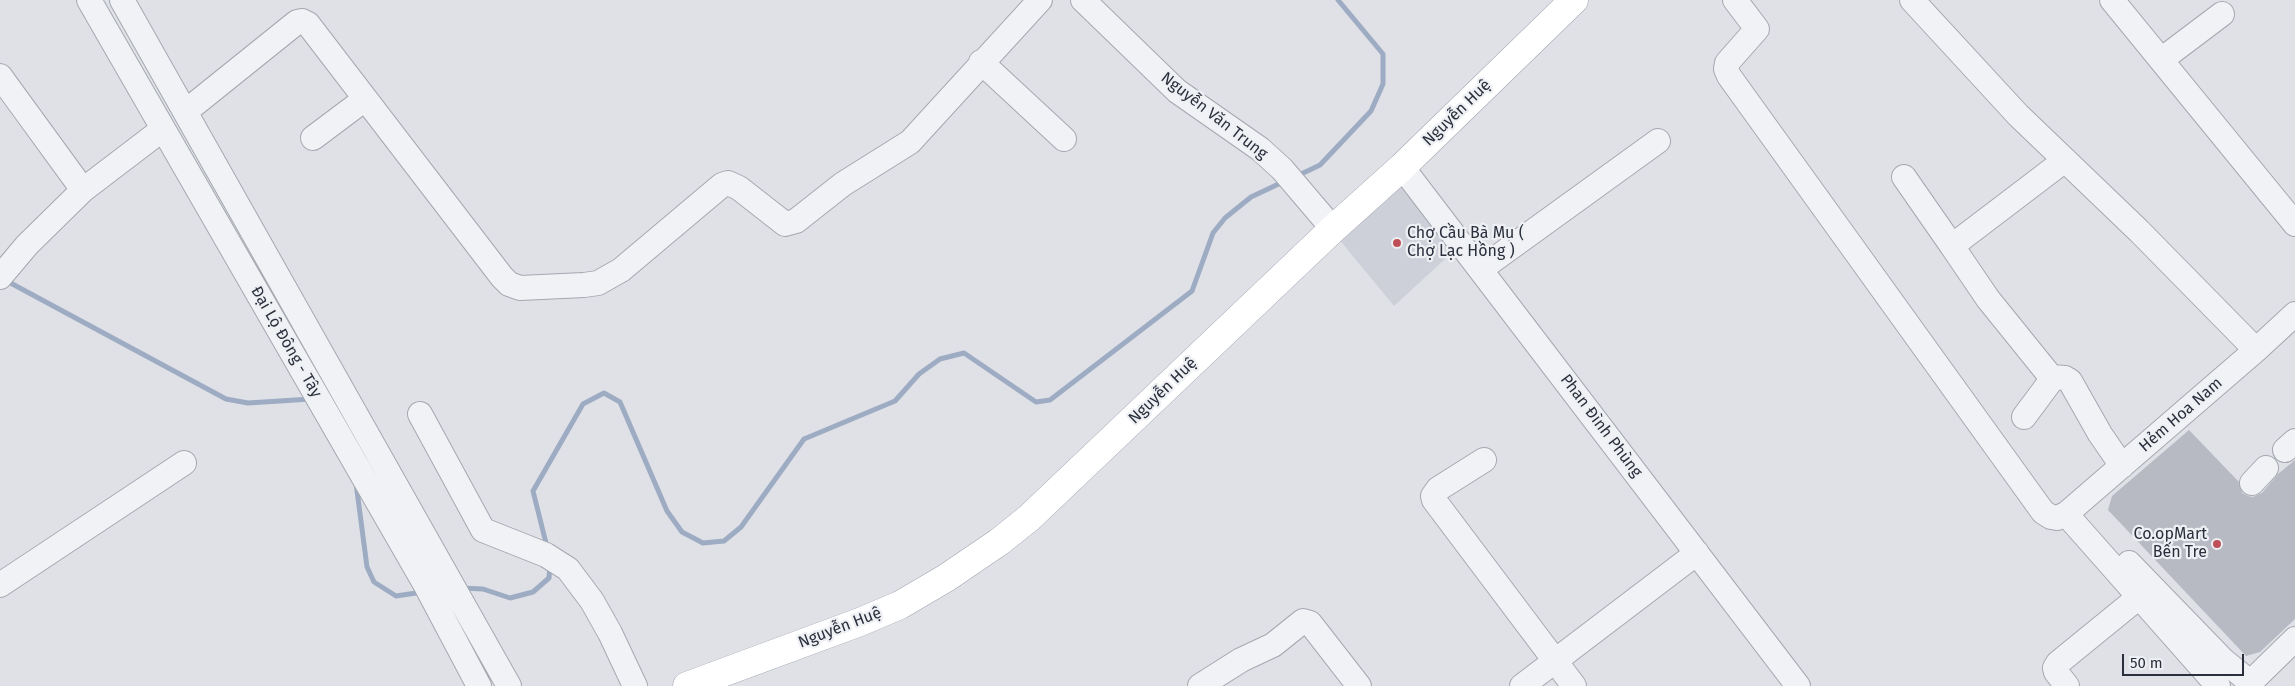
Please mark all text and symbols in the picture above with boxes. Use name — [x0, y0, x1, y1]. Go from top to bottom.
street label: Nguyễn Văn Trung — [1157, 68, 1271, 164]
street label: Nguyễn Huệ — [1419, 76, 1495, 150]
place label: Chợ Cầu Bà Mụ ( Chợ Lạc Hồng ) — [1407, 224, 1524, 262]
marker: Chợ Cầu Bà Mụ ( Chợ Lạc Hồng ) — [1391, 237, 1403, 249]
street label: Đại Lộ Đông - Tây — [246, 283, 326, 401]
street label: Nguyễn Huệ — [1125, 354, 1201, 428]
street label: Phan Đình Phùng — [1556, 371, 1646, 481]
street label: Hẻm Hoa Nam — [2135, 374, 2227, 456]
place label: Co.opMart Bến Tre — [2134, 525, 2207, 563]
marker: Co.opMart Bến Tre — [2211, 538, 2223, 550]
street label: Nguyễn Huệ — [796, 603, 884, 653]
scale bar — [2125, 644, 2248, 676]
text: 50 m — [2130, 654, 2163, 672]

